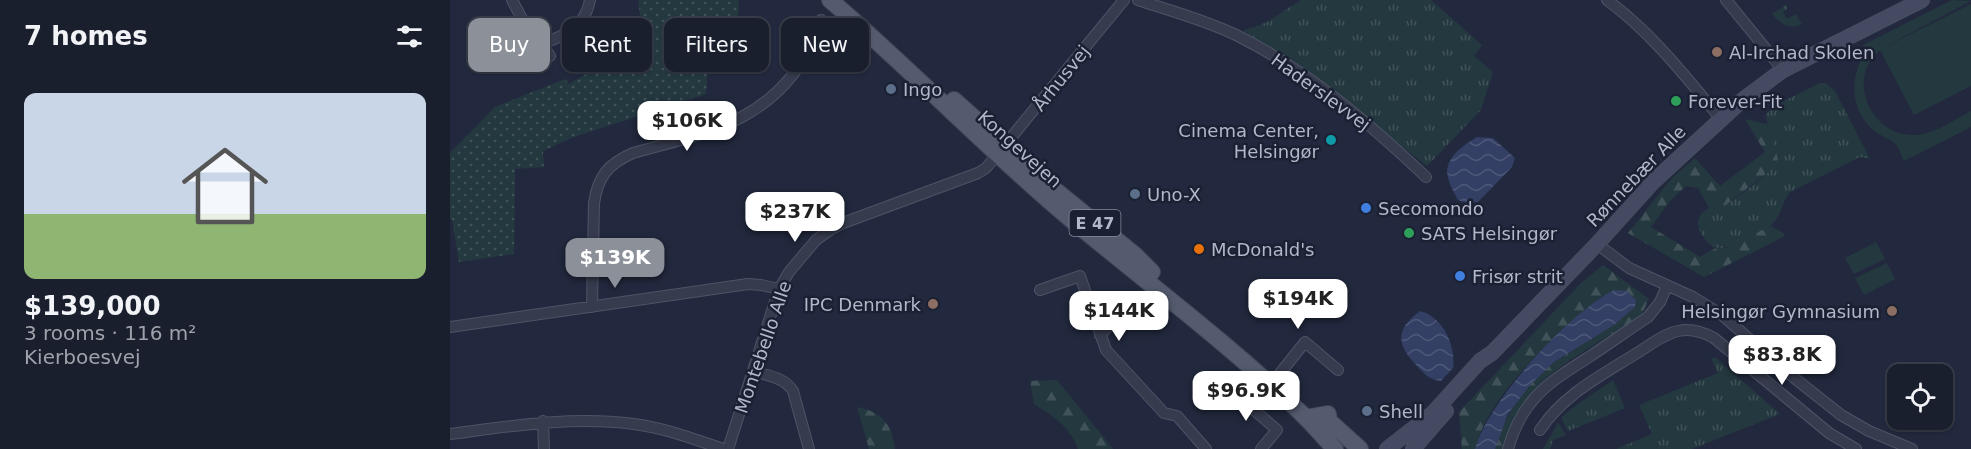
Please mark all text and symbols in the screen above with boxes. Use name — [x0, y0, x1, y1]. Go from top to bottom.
chip: Buy — [468, 18, 550, 72]
chip: Rent — [562, 18, 652, 72]
chip: Filters — [664, 18, 769, 72]
chip: New — [781, 18, 869, 72]
icon: filters — [393, 20, 426, 53]
text: 7 homes — [24, 21, 148, 51]
street label: Århusvej — [1028, 41, 1094, 115]
place label: Al-Irchad Skolen — [1729, 42, 1874, 63]
marker: Al-Irchad Skolen — [1710, 45, 1724, 59]
street label: Haderslevvej — [1267, 49, 1375, 135]
place label: Ingo — [903, 79, 942, 100]
marker: Ingo — [884, 82, 898, 96]
place label: Forever-Fit — [1688, 91, 1782, 112]
marker: Forever-Fit — [1669, 94, 1683, 108]
pin: $106K — [645, 101, 729, 152]
street label: Kongevejen — [974, 106, 1066, 192]
text: $106K — [651, 108, 723, 132]
place label: Cinema Center, Helsingør — [1178, 120, 1320, 162]
street label: Rønnebær Alle — [1582, 121, 1690, 231]
icon: home — [171, 132, 279, 240]
marker: Cinema Center, Helsingør — [1324, 133, 1338, 147]
place label: Uno-X — [1147, 184, 1201, 205]
marker: Uno-X — [1128, 187, 1142, 201]
pin: $237K — [753, 192, 837, 243]
place label: Secomondo — [1378, 198, 1484, 219]
text: $237K — [759, 199, 831, 223]
marker: Secomondo — [1359, 201, 1373, 215]
road number: E 47 — [1070, 210, 1120, 236]
place label: SATS Helsingør — [1421, 223, 1558, 244]
marker: SATS Helsingør — [1402, 226, 1416, 240]
pin: $139K — [573, 238, 657, 289]
place label: McDonald's — [1211, 239, 1315, 260]
marker: McDonald's — [1192, 242, 1206, 256]
text: $139K — [579, 245, 651, 269]
place label: Frisør strit — [1472, 266, 1563, 287]
marker: Frisør strit — [1453, 269, 1467, 283]
street label: Montebello Alle — [730, 278, 796, 416]
pin: $194K — [1256, 279, 1340, 330]
text: $194K — [1262, 286, 1334, 310]
text: $139,000 — [24, 291, 161, 321]
pin: $144K — [1077, 291, 1161, 342]
place label: IPC Denmark — [804, 294, 922, 315]
marker: IPC Denmark — [926, 297, 940, 311]
text: $144K — [1083, 298, 1155, 322]
place label: Helsingør Gymnasium — [1681, 301, 1880, 322]
marker: Helsingør Gymnasium — [1885, 304, 1899, 318]
text: 3 rooms · 116 m² — [24, 321, 196, 345]
pin: $83.8K — [1733, 335, 1831, 386]
text: $83.8K — [1743, 342, 1821, 366]
text: Kierboesvej — [24, 345, 141, 369]
map controls — [1887, 364, 1953, 430]
button: locate — [1887, 364, 1953, 430]
pin: $96.9K — [1197, 371, 1295, 422]
text: $96.9K — [1207, 378, 1285, 402]
place label: Shell — [1379, 401, 1423, 422]
marker: Shell — [1360, 404, 1374, 418]

